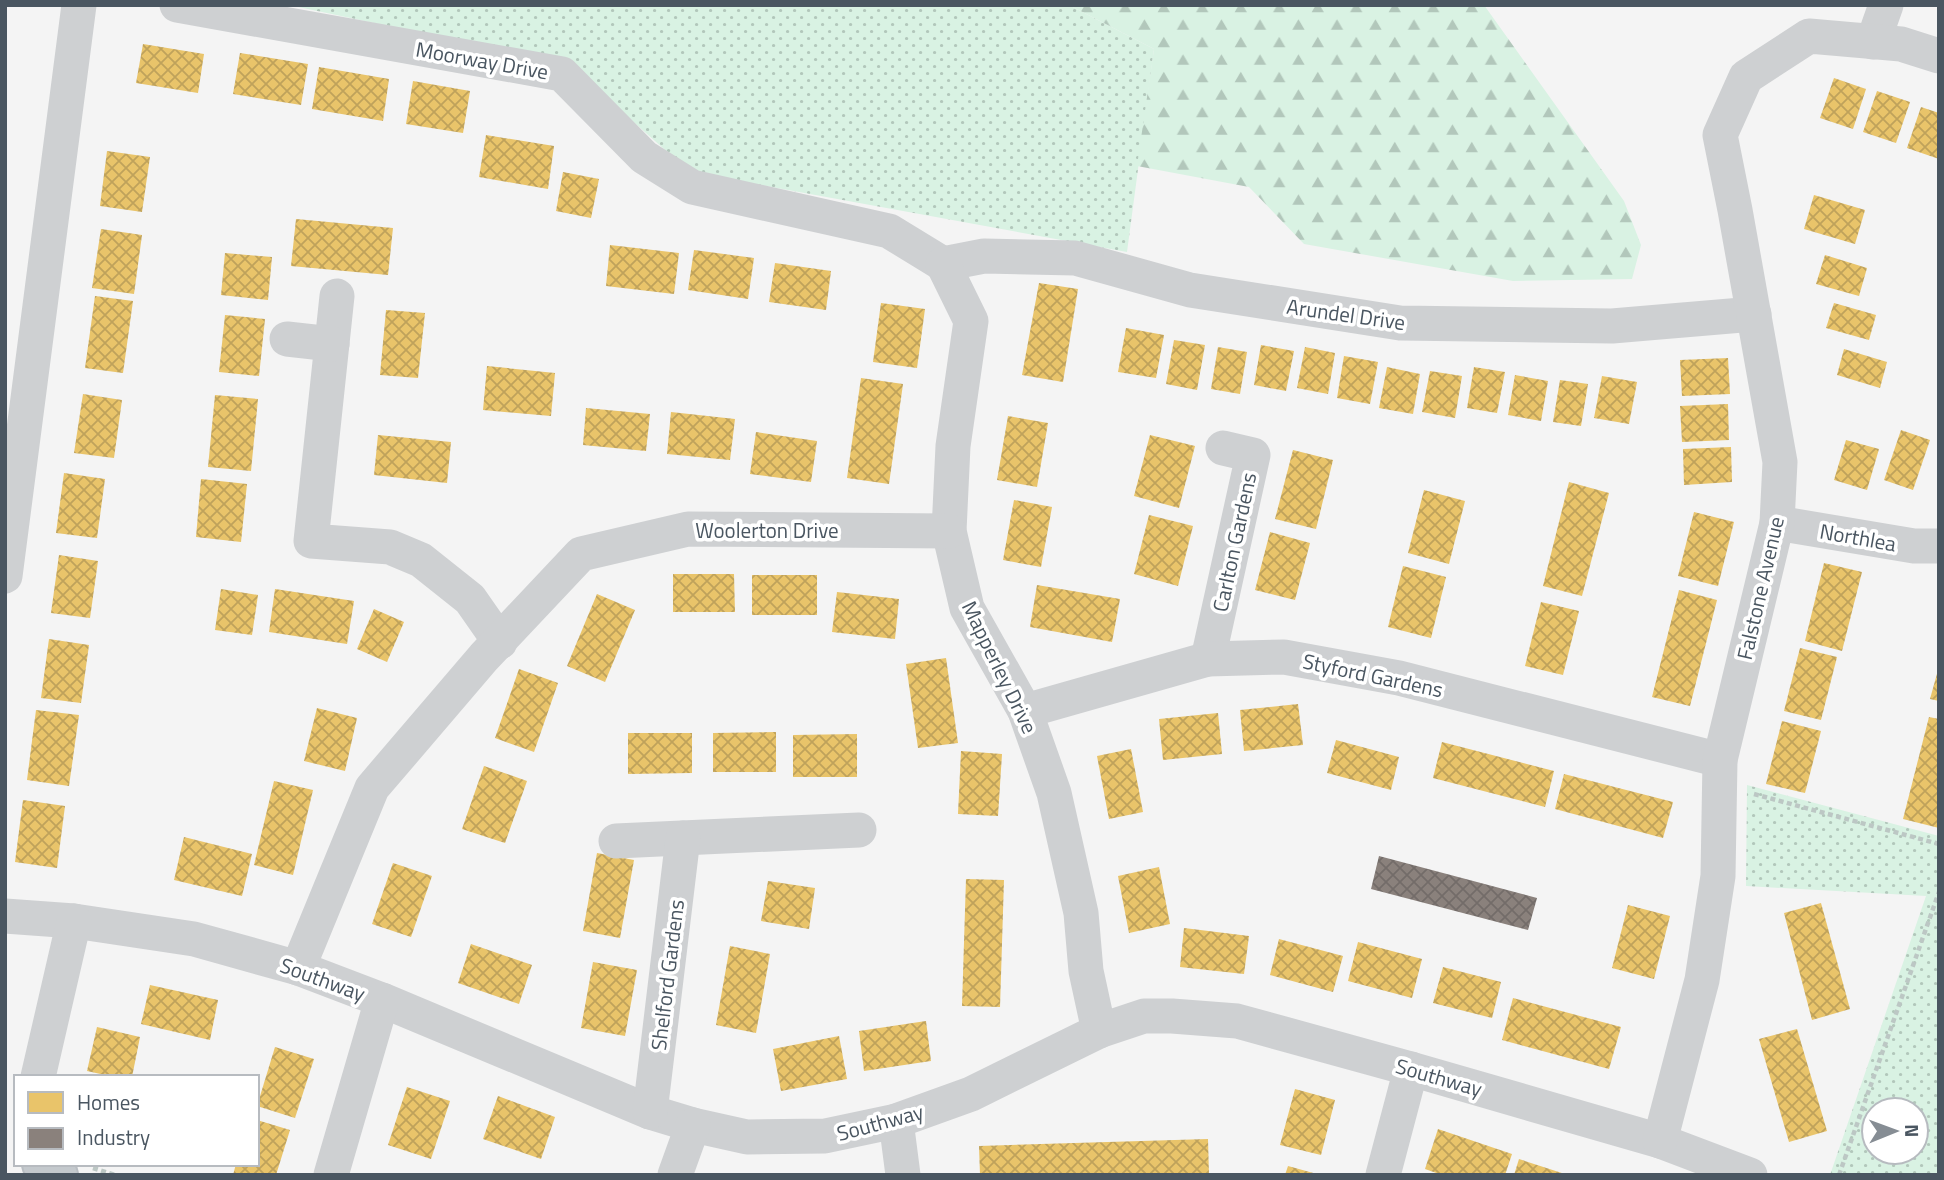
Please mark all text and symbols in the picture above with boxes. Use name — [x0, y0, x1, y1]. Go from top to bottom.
street label: Moorway Drive — [413, 33, 551, 87]
street label: Arundel Drive — [1285, 290, 1407, 338]
street label: Carlton Gardens — [1204, 469, 1264, 615]
street label: Falstone Avenue — [1728, 513, 1792, 663]
street label: Woolerton Drive — [695, 514, 839, 546]
street label: Northlea — [1817, 515, 1899, 560]
street label: Mapperley Drive — [954, 595, 1046, 739]
street label: Styford Gardens — [1300, 645, 1446, 705]
street label: Shelford Gardens — [642, 898, 692, 1052]
street label: Southway — [276, 949, 370, 1009]
street label: Southway — [1392, 1049, 1486, 1105]
legend — [14, 1075, 259, 1166]
text: Homes — [77, 1086, 140, 1118]
street label: Southway — [833, 1095, 927, 1149]
north arrow — [1860, 1096, 1930, 1166]
text: Industry — [77, 1121, 150, 1153]
text: N — [1898, 1124, 1927, 1138]

